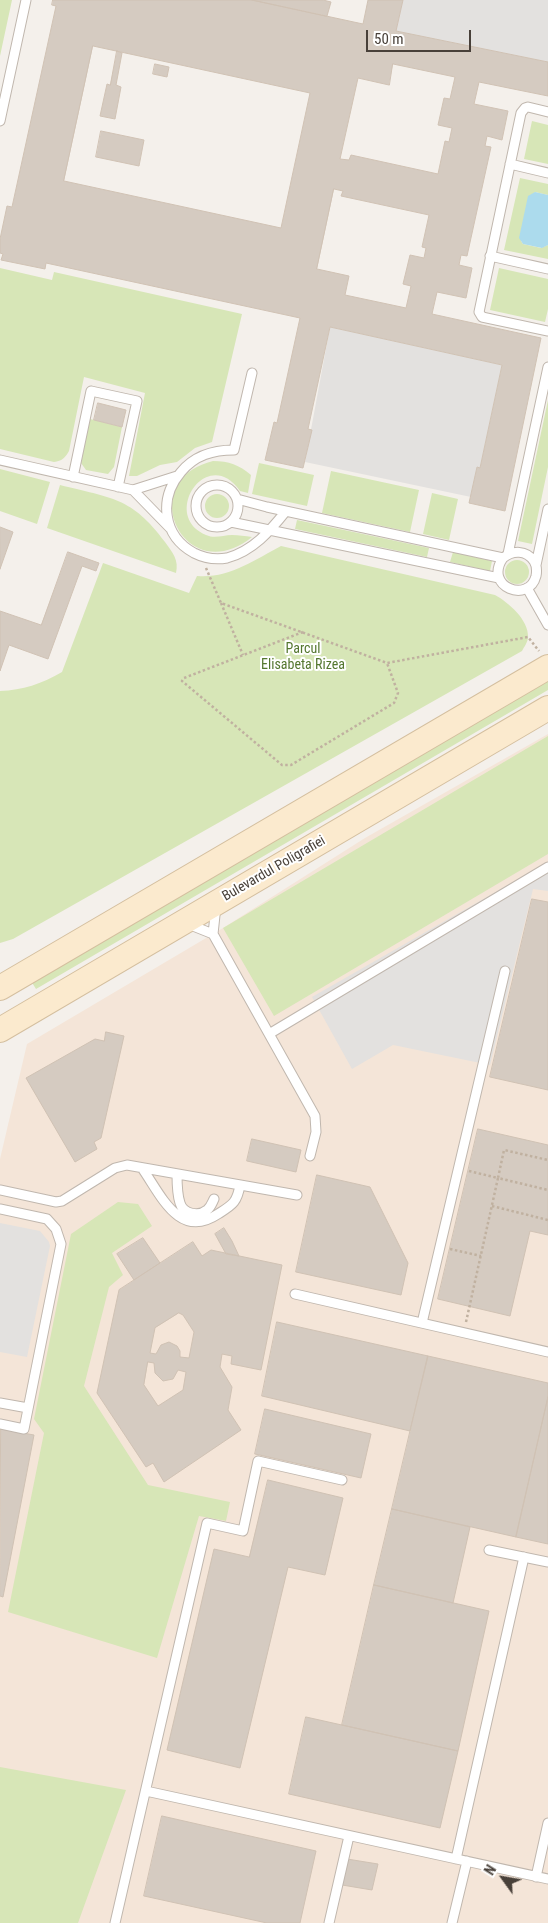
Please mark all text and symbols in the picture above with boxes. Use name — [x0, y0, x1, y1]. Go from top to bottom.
scale bar — [368, 20, 473, 52]
text: 50 m — [374, 30, 404, 48]
park label: Parcul Elisabeta Rizea — [261, 641, 345, 674]
street label: Bulevardul Poligrafiei — [219, 833, 329, 905]
north arrow — [478, 1853, 528, 1903]
text: N — [481, 1862, 499, 1878]

